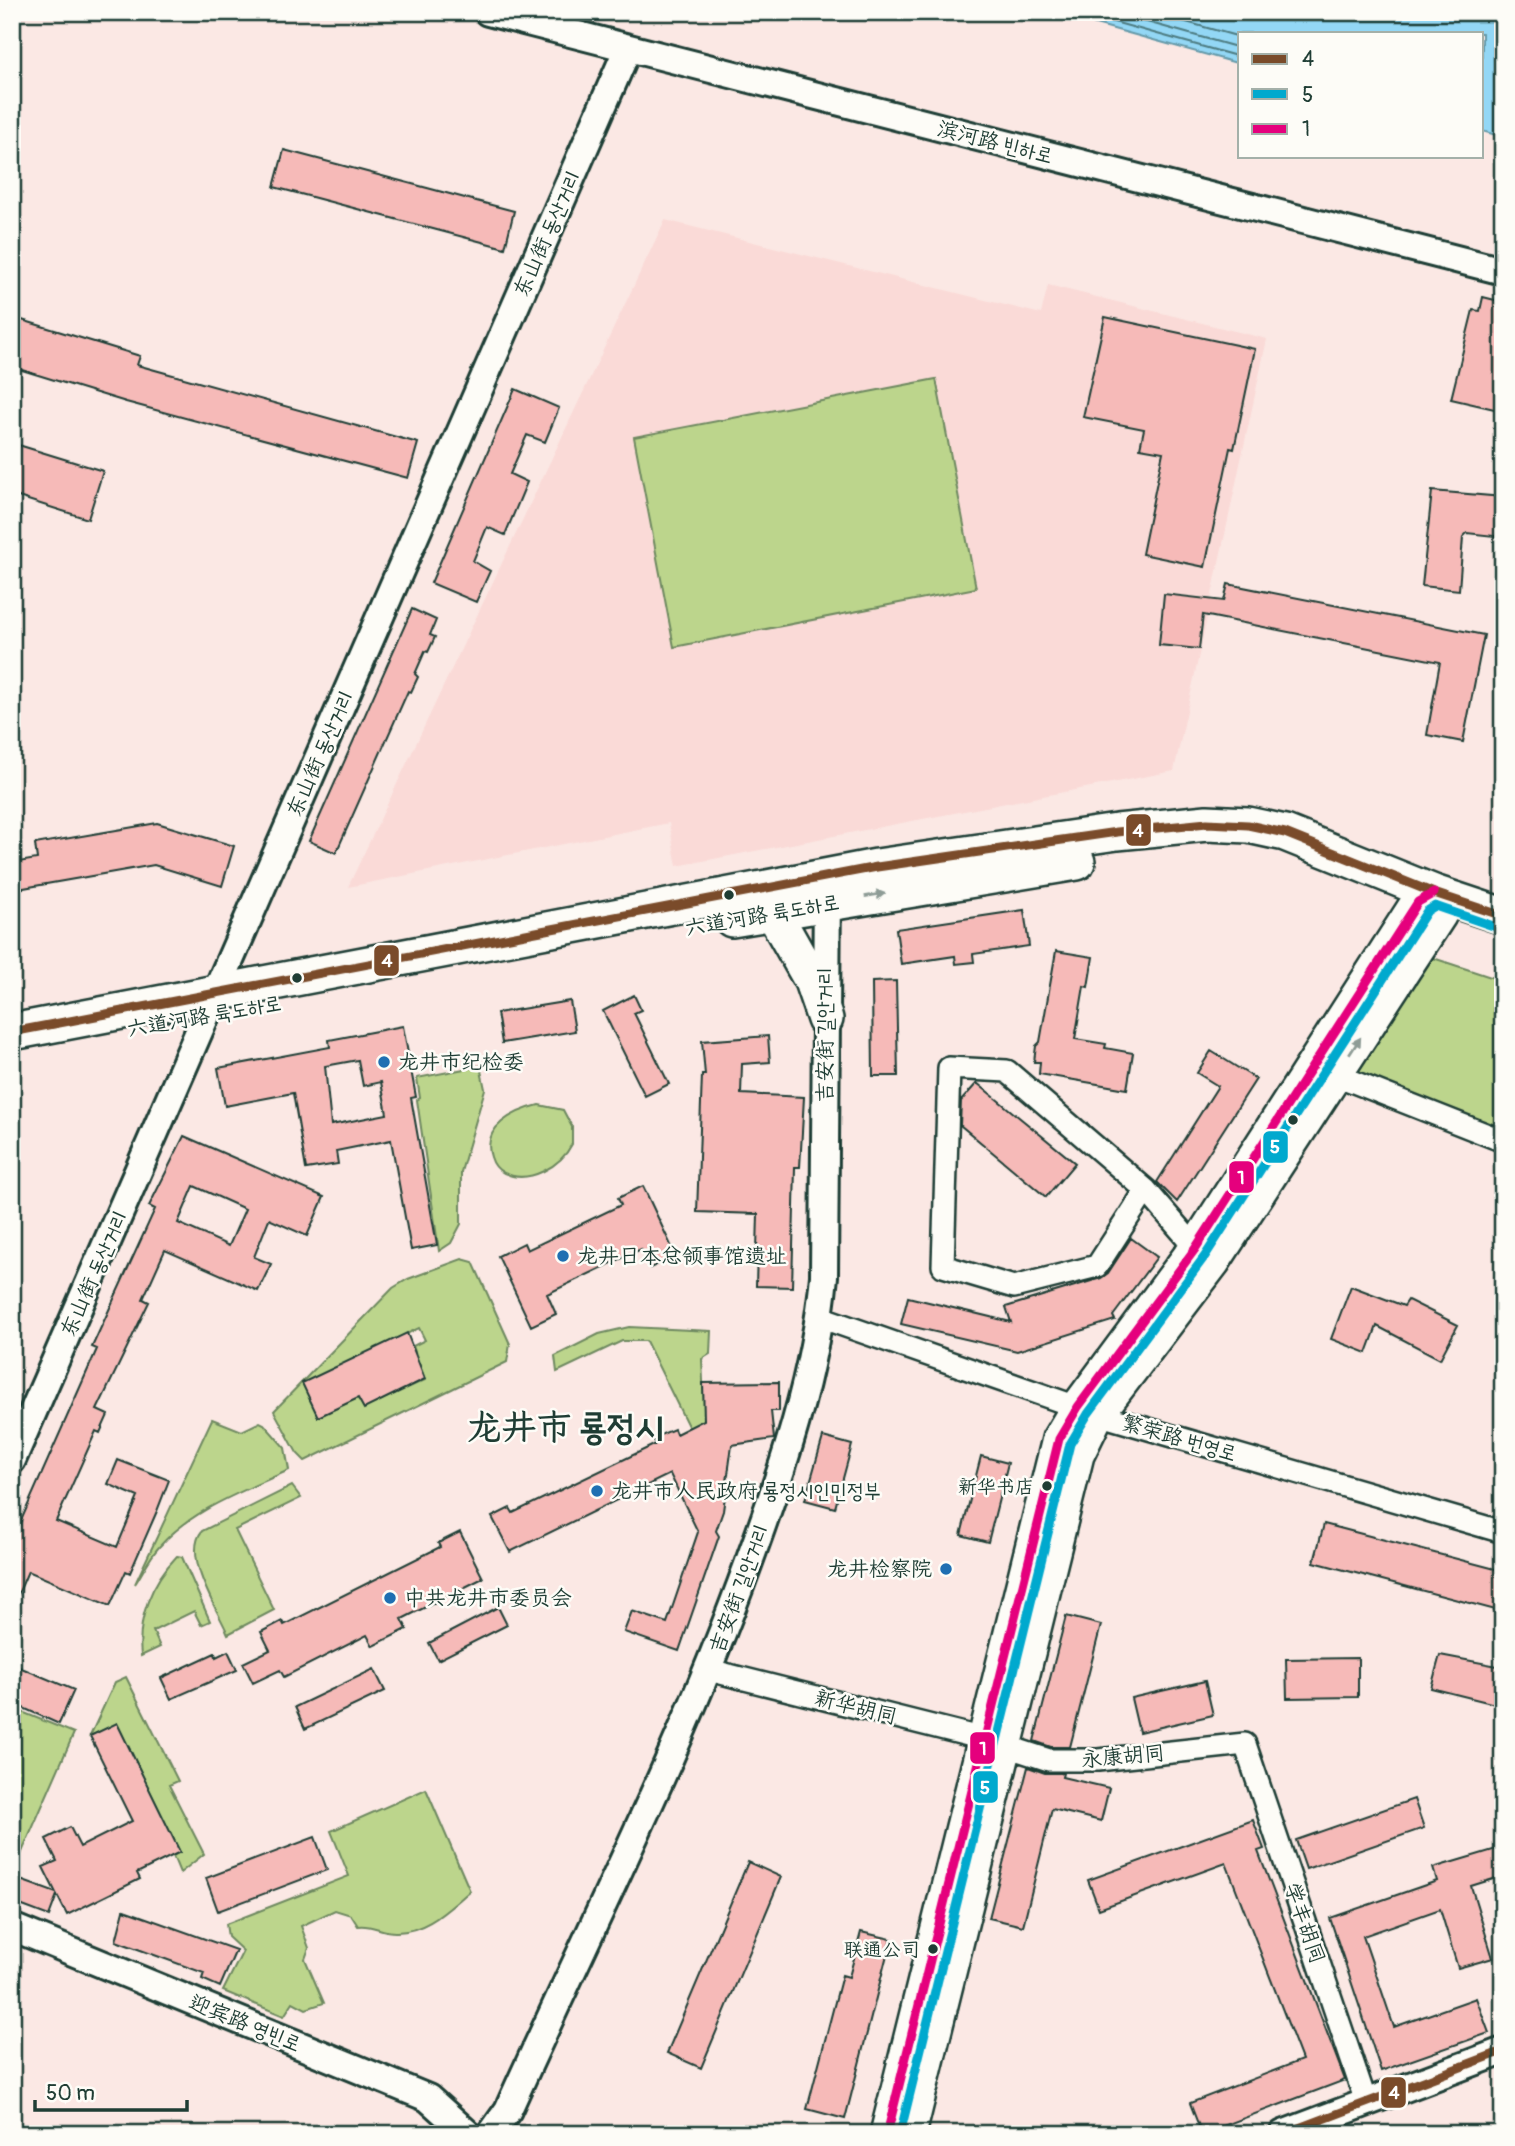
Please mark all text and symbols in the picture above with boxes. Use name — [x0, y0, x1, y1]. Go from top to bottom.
legend — [1238, 32, 1484, 158]
text: 4 — [1302, 46, 1314, 73]
text: 5 — [1302, 82, 1313, 109]
street label: 滨河路 빈하로 — [934, 115, 1056, 170]
text: 1 — [1302, 116, 1310, 143]
street label: 东山街 동산거리 — [508, 167, 587, 301]
street label: 东山街 동산거리 — [281, 687, 360, 821]
line badge: 4 — [1125, 813, 1152, 847]
text: 4 — [1132, 819, 1144, 843]
unlabelled marker — [722, 888, 736, 902]
street label: 六道河路 륙도하로 — [683, 889, 841, 942]
one-way arrow — [864, 889, 886, 900]
line badge: 4 — [373, 944, 400, 977]
text: 4 — [381, 949, 393, 973]
street label: 吉安街 길안거리 — [812, 967, 839, 1103]
unlabelled marker — [290, 971, 304, 985]
street label: 六道河路 륙도하로 — [125, 990, 283, 1043]
one-way arrow — [1349, 1036, 1362, 1055]
place label: 龙井市纪检委 — [398, 1049, 524, 1076]
marker: 龙井市纪检委 — [376, 1054, 392, 1070]
unlabelled marker — [1286, 1113, 1300, 1127]
line badge: 5 — [1262, 1130, 1289, 1164]
text: 5 — [1270, 1135, 1280, 1159]
line badge: 1 — [1228, 1160, 1255, 1194]
text: 1 — [1237, 1166, 1245, 1190]
street label: 东山街 동산거리 — [55, 1207, 134, 1341]
place label: 龙井日本总领事馆遗址 — [577, 1243, 787, 1270]
marker: 龙井日本总领事馆遗址 — [555, 1248, 571, 1264]
district label: 龙井市 룡정시 — [466, 1406, 664, 1450]
street label: 繁荣路 번영로 — [1118, 1409, 1239, 1468]
place label: 新华书店 — [958, 1475, 1034, 1499]
place label: 龙井市人民政府 룡정시인민정부 — [611, 1478, 881, 1505]
marker: 新华书店 — [1040, 1479, 1054, 1493]
marker: 龙井市人民政府 룡정시인민정부 — [589, 1483, 605, 1499]
street label: 吉安街 길안거리 — [704, 1521, 775, 1657]
place label: 龙井检察院 — [827, 1556, 932, 1583]
marker: 龙井检察院 — [938, 1561, 954, 1577]
place label: 中共龙井市委员会 — [404, 1585, 572, 1612]
marker: 中共龙井市委员会 — [382, 1590, 398, 1606]
street label: 新华胡同 — [812, 1684, 900, 1731]
line badge: 1 — [969, 1731, 996, 1765]
text: 1 — [979, 1737, 987, 1761]
street label: 永康胡同 — [1080, 1739, 1166, 1774]
line badge: 5 — [972, 1770, 999, 1804]
text: 5 — [980, 1776, 990, 1800]
street label: 学丰胡同 — [1278, 1879, 1331, 1967]
place label: 联通公司 — [844, 1938, 920, 1962]
marker: 联通公司 — [926, 1942, 940, 1956]
street label: 迎宾路 영빈로 — [185, 1989, 305, 2058]
scale bar — [35, 2069, 187, 2113]
line badge: 4 — [1380, 2076, 1407, 2109]
text: 50 m — [46, 2080, 95, 2107]
text: 4 — [1388, 2081, 1400, 2105]

